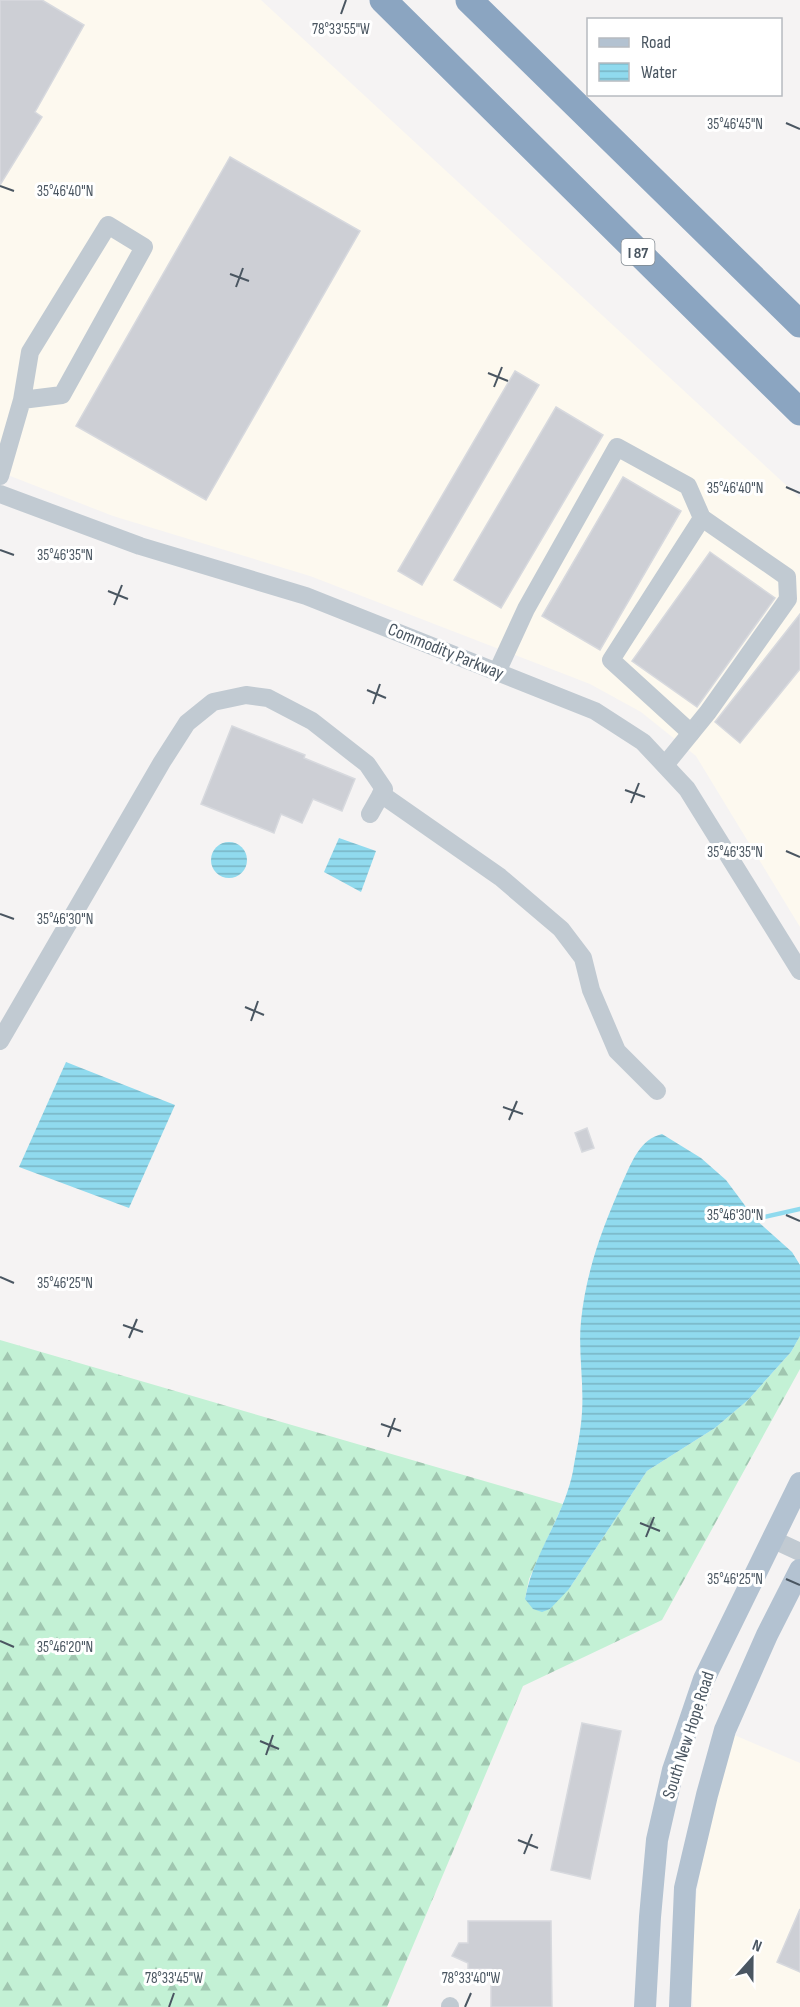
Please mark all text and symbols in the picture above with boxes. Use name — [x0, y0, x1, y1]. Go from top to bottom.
legend — [587, 18, 782, 96]
text: 78°33'55"W — [312, 20, 370, 39]
text: Road — [641, 32, 671, 53]
text: Water — [641, 62, 677, 83]
text: 35°46'45"N — [707, 115, 763, 134]
text: 35°46'40"N — [37, 182, 93, 201]
road number: I 87 — [622, 239, 654, 265]
text: 35°46'40"N — [707, 479, 763, 498]
text: 35°46'35"N — [37, 546, 93, 565]
street label: Commodity Parkway — [385, 619, 507, 684]
text: 35°46'35"N — [707, 843, 763, 862]
text: 35°46'30"N — [37, 910, 93, 929]
text: 35°46'30"N — [707, 1206, 763, 1225]
text: 35°46'25"N — [37, 1274, 93, 1293]
text: 35°46'25"N — [707, 1570, 763, 1589]
text: 35°46'20"N — [37, 1638, 93, 1657]
street label: South New Hope Road — [658, 1669, 719, 1801]
north arrow — [722, 1929, 782, 1989]
text: N — [749, 1936, 764, 1957]
text: 78°33'45"W — [145, 1969, 203, 1988]
text: 78°33'40"W — [442, 1969, 501, 1988]

